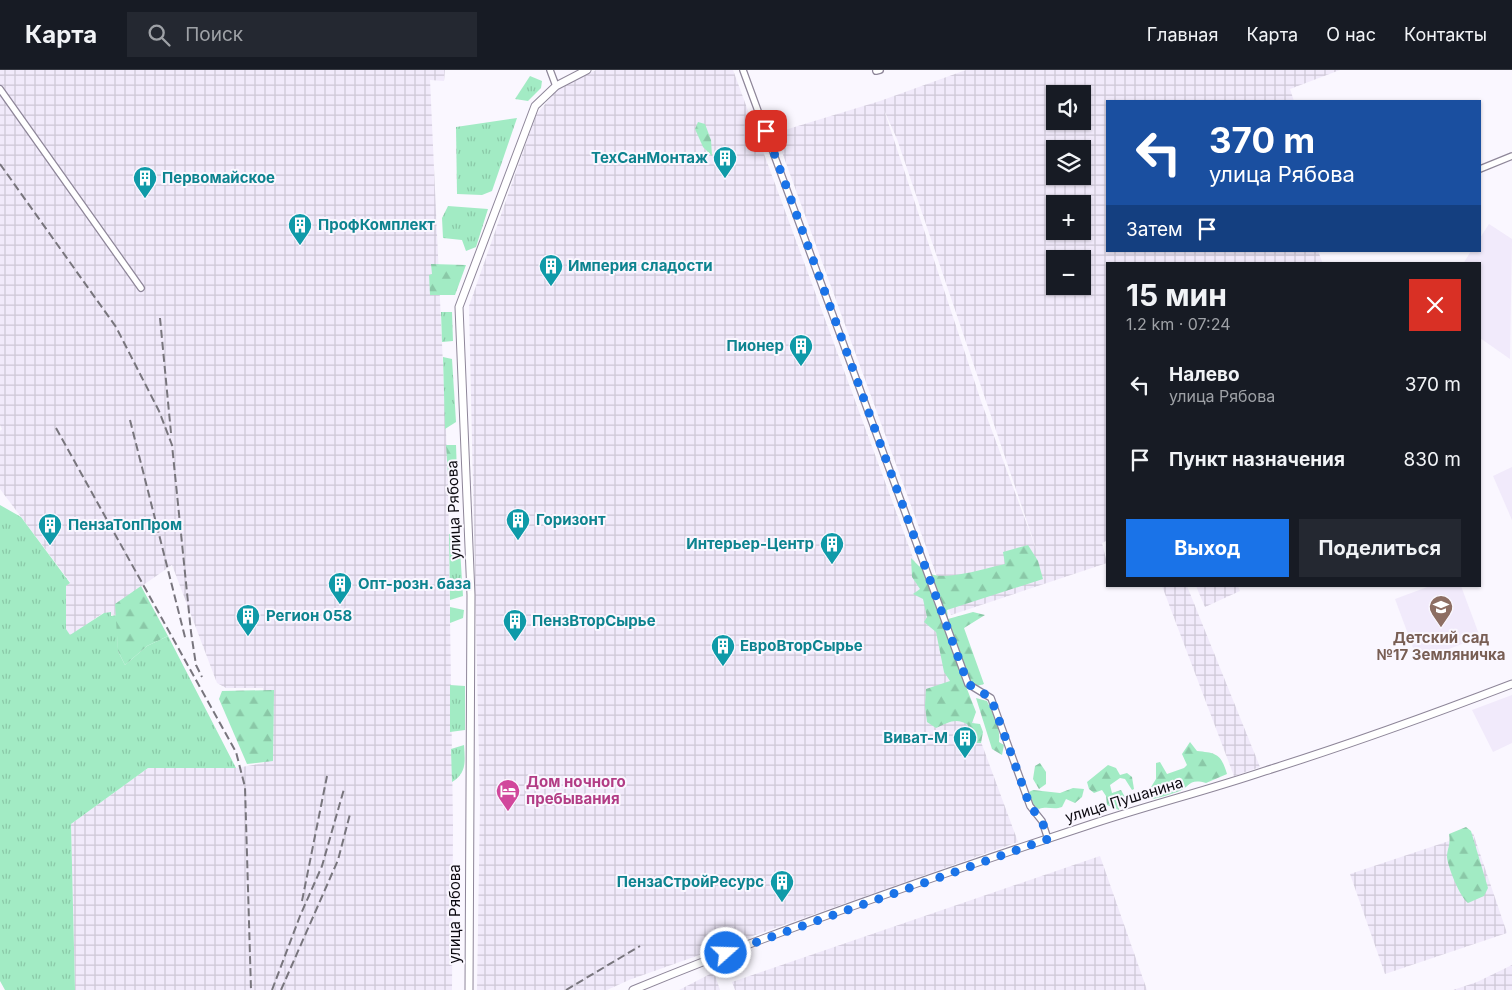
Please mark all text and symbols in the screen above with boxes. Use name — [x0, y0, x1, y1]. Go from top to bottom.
search box — [127, 12, 477, 57]
text: Карта — [25, 20, 97, 49]
icon: search — [145, 21, 173, 49]
text: Поиск — [185, 23, 243, 46]
text: Главная — [1147, 24, 1218, 45]
text: Карта — [1246, 24, 1298, 45]
text: О нас — [1326, 24, 1376, 45]
text: Контакты — [1404, 24, 1487, 45]
map controls — [1046, 85, 1091, 295]
button: sound — [1046, 85, 1091, 130]
pin — [745, 110, 787, 152]
icon: arrive — [752, 117, 780, 145]
text: 370 m — [1209, 119, 1315, 161]
icon: left — [1126, 120, 1191, 185]
button: layers — [1046, 140, 1091, 185]
building icon: ТехСанМонтаж — [712, 145, 738, 179]
place label: ТехСанМонтаж — [591, 148, 708, 167]
text: улица Рябова — [1209, 161, 1355, 187]
building icon: Первомайское — [132, 165, 158, 199]
place label: Первомайское — [162, 168, 275, 187]
button: + — [1046, 195, 1091, 240]
building icon: ПрофКомплект — [287, 212, 313, 246]
place label: ПрофКомплект — [318, 215, 435, 234]
icon: arrive — [1193, 215, 1221, 243]
text: Затем — [1126, 218, 1183, 241]
button: − — [1046, 250, 1091, 295]
building icon: Империя сладости — [538, 253, 564, 287]
place label: Империя сладости — [568, 256, 713, 275]
text: 15 мин — [1126, 277, 1227, 313]
button: close — [1409, 279, 1461, 331]
text: 1.2 km · 07:24 — [1126, 314, 1231, 334]
building icon: Пионер — [788, 333, 814, 367]
place label: Пионер — [727, 336, 784, 355]
text: Налево — [1169, 363, 1240, 386]
icon: left — [1126, 371, 1154, 399]
text: 370 m — [1405, 373, 1461, 396]
text: улица Рябова — [1169, 386, 1275, 406]
icon: arrive — [1126, 446, 1154, 474]
text: Пункт назначения — [1169, 448, 1345, 471]
text: 830 m — [1404, 448, 1461, 471]
street label: улица Рябова — [442, 460, 465, 560]
building icon: Горизонт — [505, 507, 531, 541]
place label: Горизонт — [536, 510, 606, 529]
building icon: ПензаТопПром — [37, 512, 63, 546]
place label: ПензаТопПром — [68, 515, 182, 534]
button: Выход — [1126, 519, 1289, 577]
button: Поделиться — [1299, 519, 1461, 577]
building icon: Интерьер-Центр — [819, 531, 845, 565]
place label: Интерьер-Центр — [686, 534, 814, 553]
building icon: Опт-розн. база — [327, 571, 353, 605]
place label: Опт-розн. база — [358, 574, 471, 593]
school or university icon: Детский сад №17 Земляничка — [1428, 594, 1454, 628]
building icon: Регион 058 — [235, 603, 261, 637]
place label: Регион 058 — [266, 606, 353, 625]
building icon: ПензВторСырье — [502, 608, 528, 642]
place label: ПензВторСырье — [532, 611, 656, 630]
place label: Детский сад №17 Земляничка — [1377, 628, 1505, 664]
building icon: ЕвроВторСырье — [710, 633, 736, 667]
place label: ЕвроВторСырье — [740, 636, 863, 655]
building icon: Виват-М — [952, 725, 978, 759]
place label: Виват-М — [883, 728, 948, 747]
place label: Дом ночного пребывания — [526, 772, 626, 808]
street label: улица Пушанина — [1063, 773, 1185, 826]
hotel icon: Дом ночного пребывания — [495, 778, 521, 812]
street label: улица Рябова — [445, 864, 464, 964]
building icon: ПензаСтройРесурс — [769, 869, 795, 903]
place label: ПензаСтройРесурс — [617, 872, 764, 891]
position arrow — [699, 926, 751, 978]

